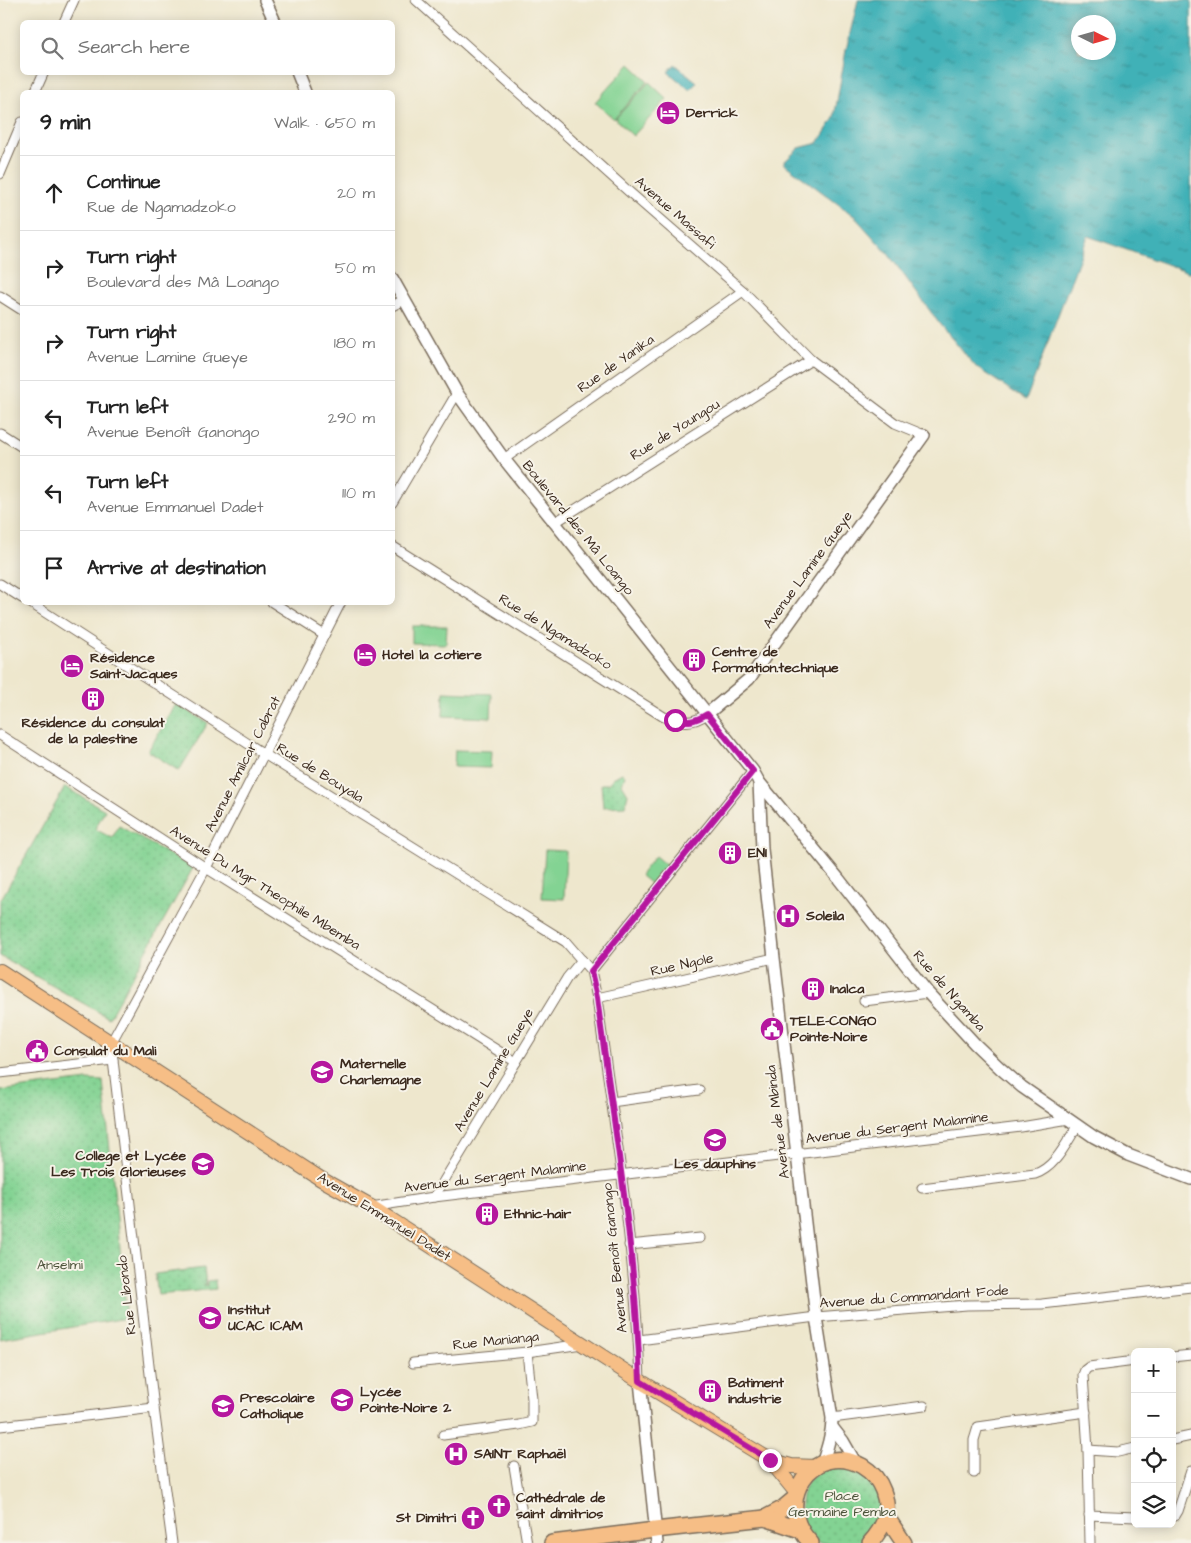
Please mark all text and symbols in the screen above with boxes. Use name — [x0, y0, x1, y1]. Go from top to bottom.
north arrow — [1071, 15, 1116, 60]
search box — [20, 20, 395, 75]
icon: search — [38, 34, 66, 62]
text: Search here — [78, 34, 190, 61]
hotel icon: Derrick — [655, 100, 681, 126]
place label: Derrick — [686, 103, 738, 123]
text: 9 min — [40, 108, 90, 137]
text: Walk · 650 m — [274, 112, 375, 134]
text: Continue — [87, 169, 161, 196]
street label: Avenue Massafi — [630, 172, 720, 254]
icon: ahead — [40, 179, 68, 207]
text: 20 m — [337, 182, 375, 204]
text: Rue de Ngamadzoko — [87, 196, 236, 218]
text: Turn right — [87, 244, 176, 271]
icon: right — [40, 254, 68, 282]
text: 50 m — [335, 257, 375, 279]
text: Boulevard des Mâ Loango — [87, 271, 279, 293]
text: Turn right — [87, 319, 176, 346]
icon: right — [40, 329, 68, 357]
street label: Rue de Yanika — [573, 330, 659, 398]
text: 180 m — [334, 332, 375, 354]
text: Avenue Lamine Gueye — [87, 346, 248, 368]
text: Turn left — [87, 394, 168, 421]
street label: Rue de Youngou — [626, 394, 724, 466]
icon: left — [40, 404, 68, 432]
text: 290 m — [328, 407, 375, 429]
text: Avenue Benoît Ganongo — [87, 421, 259, 443]
street label: Boulevard des Mâ Loango — [517, 456, 639, 600]
text: Turn left — [87, 469, 168, 496]
icon: left — [40, 479, 68, 507]
text: 110 m — [342, 482, 375, 504]
text: Avenue Emmanuel Dadet — [87, 496, 263, 518]
street label: Avenue Lamine Gueye — [759, 507, 858, 633]
icon: arrive — [40, 554, 68, 582]
text: Arrive at destination — [87, 555, 266, 582]
street label: Rue de Ngamadzoko — [494, 589, 616, 675]
hotel icon: Hotel la cotiere — [352, 642, 378, 668]
place label: Centre de formation.technique — [711, 642, 839, 678]
place label: Hotel la cotiere — [382, 645, 482, 665]
building icon: Centre de formation.technique — [681, 647, 707, 673]
place label: Résidence Saint-Jacques — [89, 648, 178, 684]
hotel icon: Résidence Saint-Jacques — [59, 653, 85, 679]
building icon: Résidence du consulat de la palestine — [80, 686, 106, 712]
street label: Avenue Amilcar Cabrat — [200, 692, 286, 835]
route start — [664, 709, 687, 732]
place label: Résidence du consulat de la palestine — [21, 713, 165, 749]
street label: Rue de Bouyala — [272, 738, 368, 808]
street label: Avenue Du Mgr Theophile Mbemba — [166, 821, 364, 955]
building icon: ENI — [717, 840, 743, 866]
place label: ENI — [748, 843, 767, 863]
hospital icon: Soleila — [775, 903, 801, 929]
place label: Soleila — [805, 906, 845, 926]
street label: Rue de N'gamba — [908, 946, 990, 1036]
street label: Rue Ngole — [649, 948, 716, 982]
building icon: Inalca — [800, 976, 826, 1002]
place label: Inalca — [830, 979, 865, 999]
street label: Avenue Lamine Gueye — [449, 1004, 539, 1135]
place label: TELE-CONGO Pointe-Noire — [789, 1011, 877, 1047]
public building icon: TELE-CONGO Pointe-Noire — [759, 1016, 785, 1042]
public building icon: Consulat du Mali — [24, 1038, 50, 1064]
place label: Consulat du Mali — [54, 1041, 157, 1061]
place label: Maternelle Charlemagne — [340, 1054, 422, 1091]
school or university icon: Maternelle Charlemagne — [309, 1059, 335, 1085]
street label: Avenue de Mbinda — [761, 1064, 795, 1180]
street label: Avenue du Sergent Malamine — [804, 1107, 990, 1149]
school or university icon: Les dauphins — [702, 1127, 728, 1153]
place label: College et Lycée Les Trois Glorieuses — [51, 1146, 186, 1182]
school or university icon: College et Lycée Les Trois Glorieuses — [190, 1151, 216, 1177]
place label: Les dauphins — [674, 1154, 756, 1174]
street label: Avenue du Sergent Malamine — [402, 1156, 588, 1198]
street label: Avenue Emmanuel Dadet — [313, 1168, 455, 1267]
street label: Avenue Benoît Ganongo — [597, 1182, 633, 1334]
building icon: Ethnic-hair — [474, 1201, 500, 1227]
place label: Ethnic-hair — [504, 1204, 571, 1224]
street label: Rue Libondo — [112, 1254, 142, 1336]
park label: Anselmi — [37, 1255, 83, 1275]
street label: Avenue du Commandant Fode — [819, 1280, 1010, 1314]
place label: Institut UCAC ICAM — [228, 1300, 303, 1336]
school or university icon: Institut UCAC ICAM — [197, 1305, 223, 1331]
street label: Rue Manianga — [452, 1327, 540, 1355]
map controls — [1131, 1348, 1176, 1528]
button: + — [1131, 1348, 1176, 1393]
place label: Batiment industrie — [728, 1373, 784, 1409]
building icon: Batiment industrie — [697, 1378, 723, 1404]
place label: Lycée Pointe-Noire 2 — [360, 1382, 452, 1418]
school or university icon: Lycée Pointe-Noire 2 — [329, 1387, 355, 1413]
place label: Prescolaire Catholique — [240, 1388, 315, 1424]
school or university icon: Prescolaire Catholique — [210, 1393, 236, 1419]
button: − — [1131, 1393, 1176, 1438]
button: locate — [1131, 1438, 1176, 1483]
hospital icon: SAINT Raphaël — [443, 1441, 469, 1467]
place label: SAINT Raphaël — [473, 1444, 567, 1464]
route end — [759, 1449, 782, 1472]
button: layers — [1131, 1483, 1176, 1528]
park label: Place Germaine Pemba — [788, 1486, 896, 1522]
place label: Cathédrale de saint dimitrios — [516, 1488, 606, 1524]
church icon: Cathédrale de saint dimitrios — [486, 1493, 512, 1519]
church icon: St Dimitri — [460, 1505, 486, 1531]
place label: St Dimitri — [395, 1508, 457, 1528]

